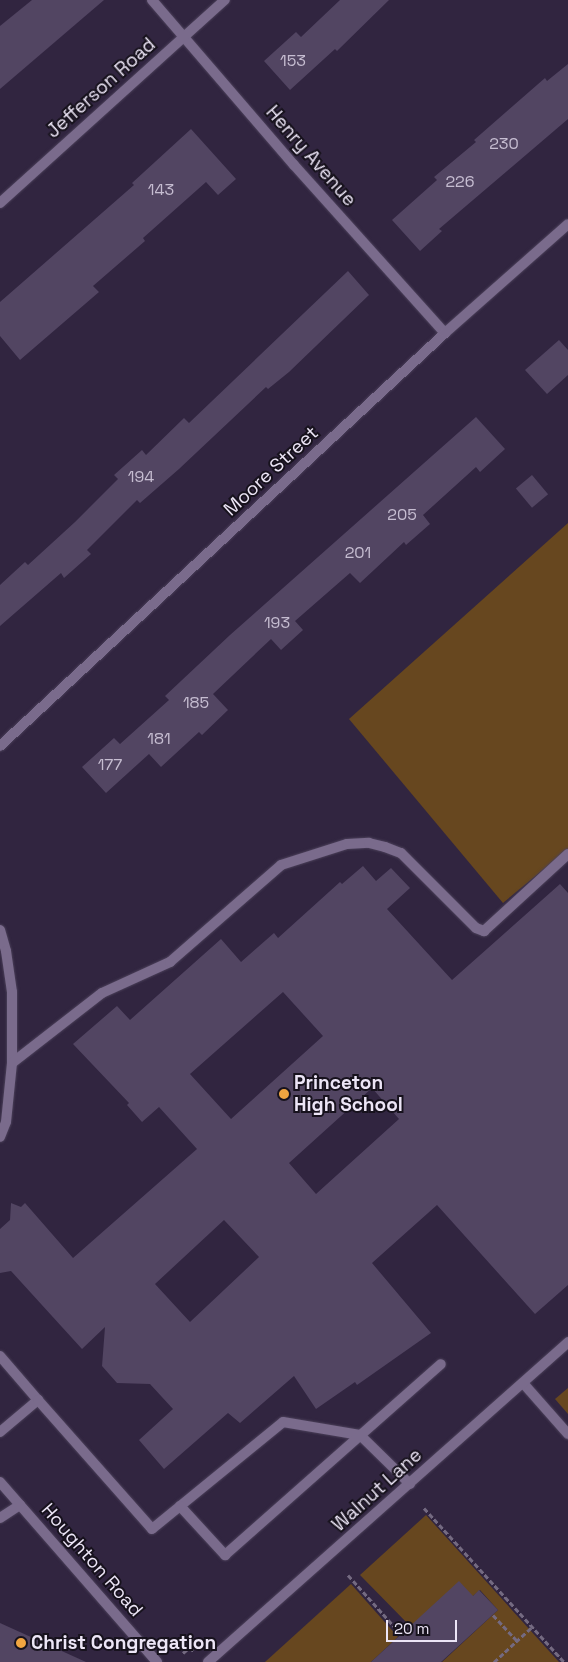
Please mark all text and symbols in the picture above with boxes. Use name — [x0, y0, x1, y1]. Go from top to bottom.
street label: Jefferson Road — [42, 33, 160, 143]
house number: 153 — [280, 51, 306, 71]
street label: Henry Avenue — [261, 101, 361, 211]
house number: 230 — [489, 134, 519, 154]
house number: 226 — [445, 172, 475, 192]
house number: 143 — [148, 180, 174, 200]
street label: Moore Street — [219, 421, 323, 521]
house number: 194 — [128, 467, 154, 487]
house number: 205 — [387, 505, 417, 525]
house number: 201 — [345, 543, 371, 563]
house number: 193 — [264, 613, 290, 633]
house number: 185 — [183, 693, 209, 713]
house number: 181 — [147, 729, 171, 749]
house number: 177 — [98, 755, 122, 775]
place label: Princeton High School — [294, 1072, 403, 1116]
marker: Princeton High School — [278, 1088, 290, 1100]
street label: Walnut Lane — [327, 1444, 427, 1536]
street label: Houghton Road — [37, 1499, 147, 1621]
scale bar — [388, 1610, 459, 1642]
text: 20 m — [394, 1619, 429, 1638]
place label: Christ Congregation — [31, 1632, 216, 1654]
marker: Christ Congregation — [15, 1637, 27, 1649]

